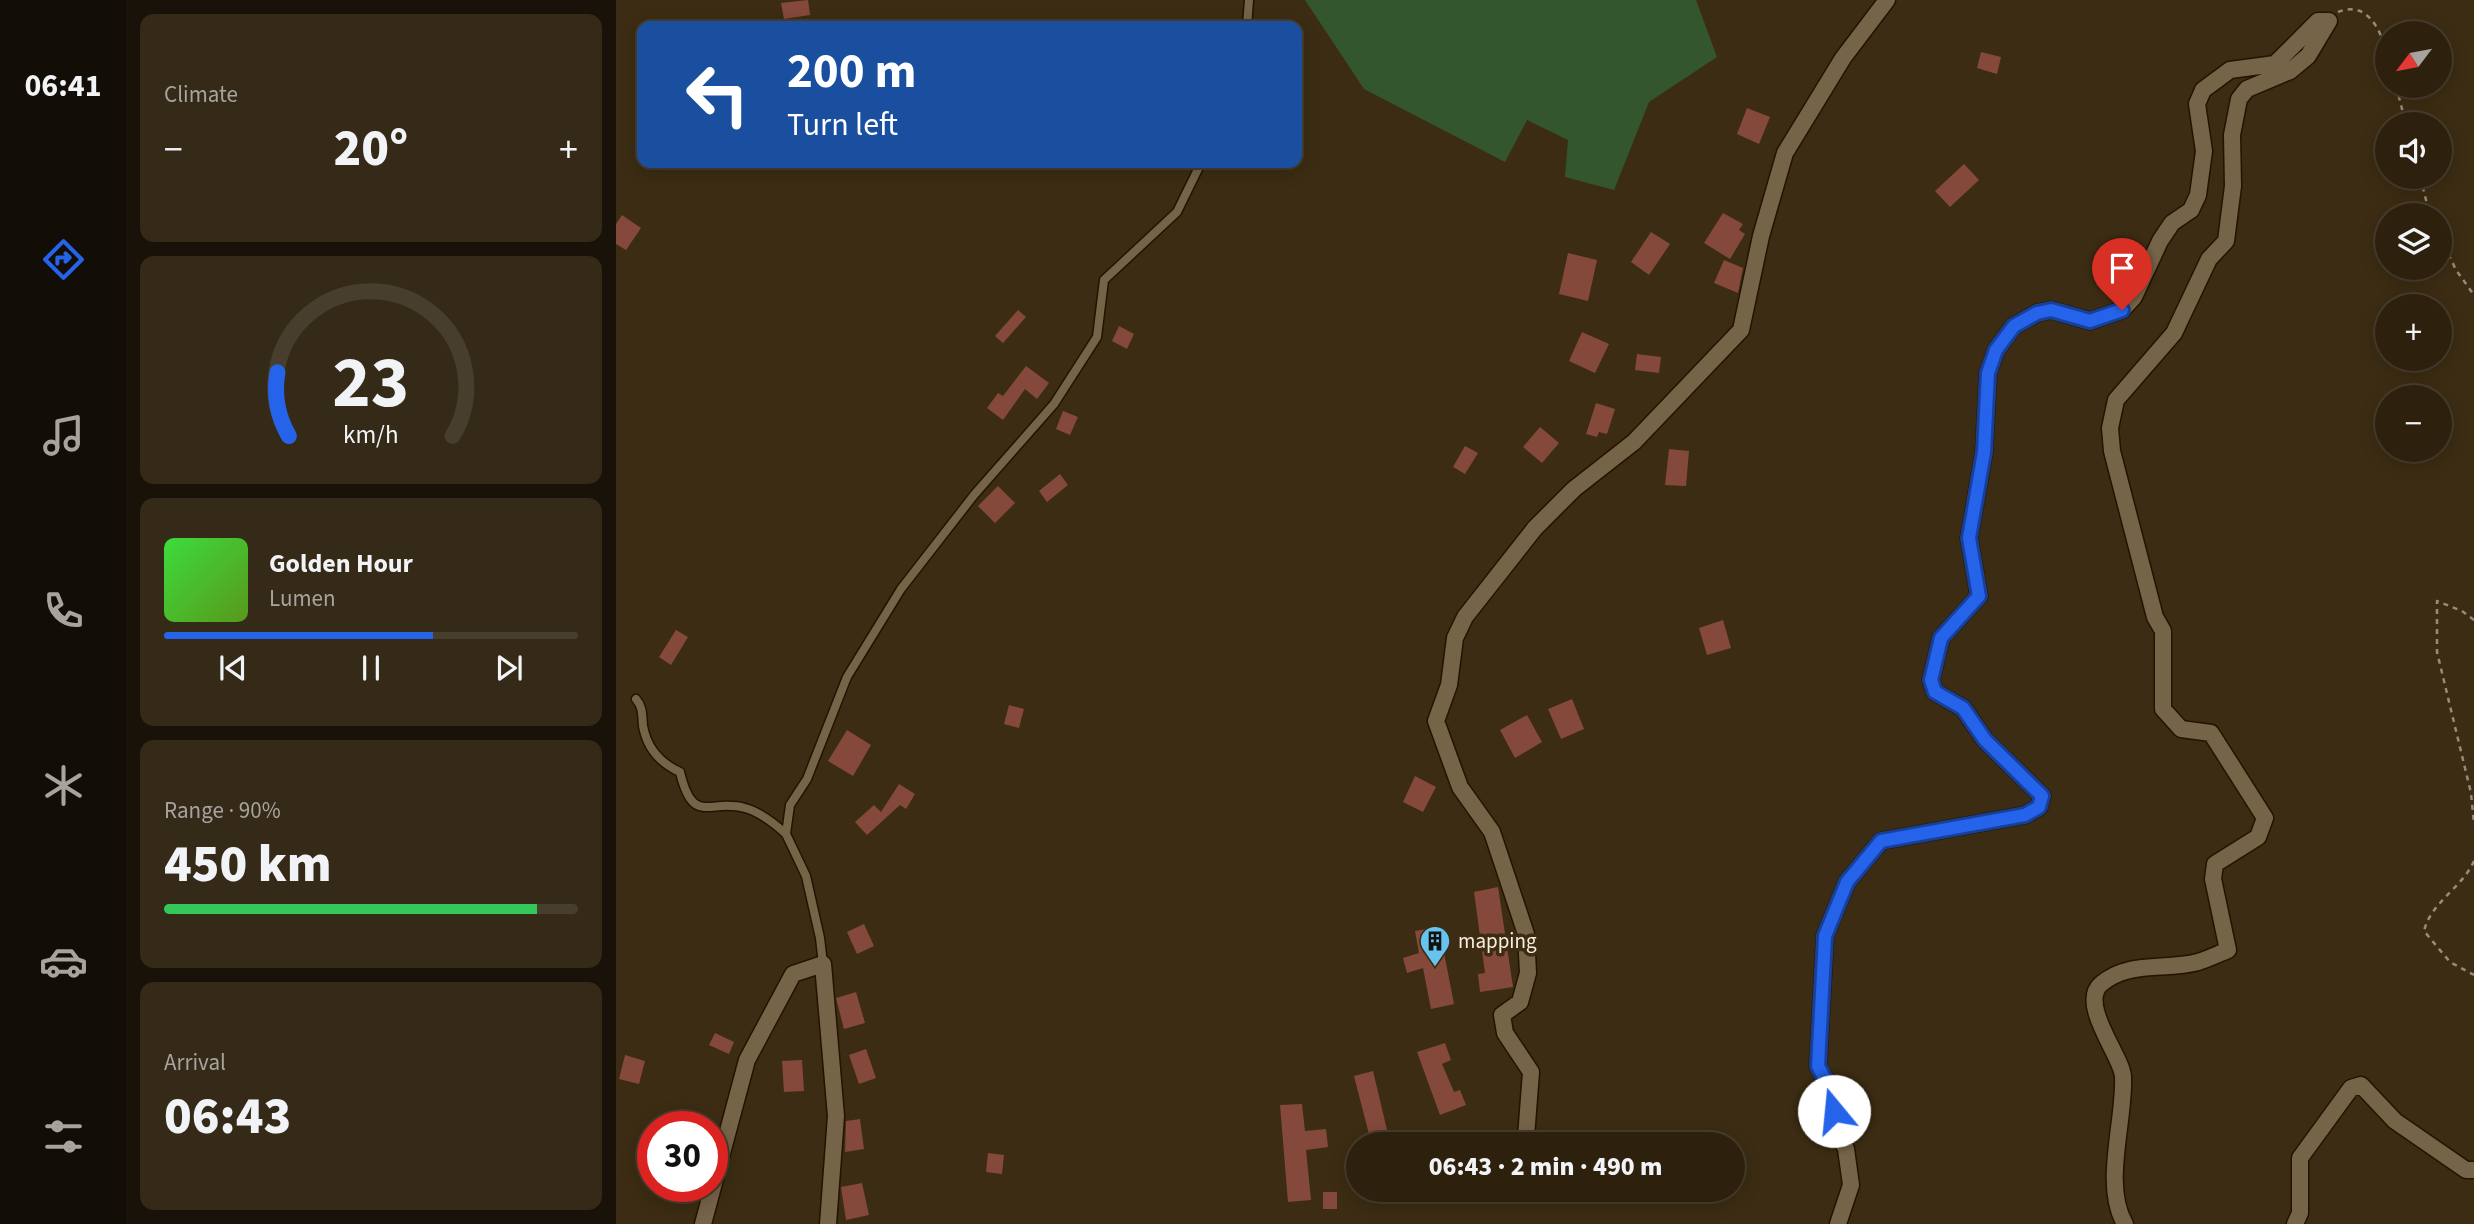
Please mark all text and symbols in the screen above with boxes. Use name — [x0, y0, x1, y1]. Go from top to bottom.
north arrow — [2375, 21, 2452, 98]
map controls — [2375, 21, 2452, 462]
text: 200 m — [787, 37, 916, 107]
icon: left — [672, 49, 763, 140]
text: 06:41 — [24, 63, 102, 109]
text: Climate — [164, 78, 238, 111]
text: Turn left — [787, 102, 898, 148]
text: 20° — [334, 112, 408, 186]
button: sound — [2375, 112, 2452, 189]
text: − — [164, 123, 183, 177]
text: + — [559, 123, 578, 177]
button: layers — [2375, 203, 2452, 280]
icon: directions — [39, 235, 88, 284]
pin — [2092, 238, 2152, 310]
icon: arrive — [2103, 249, 2141, 287]
button: + — [2375, 294, 2452, 371]
text: 23 — [333, 331, 409, 435]
button: − — [2375, 385, 2452, 462]
icon: music — [39, 411, 88, 460]
text: km/h — [343, 417, 399, 453]
text: Golden Hour — [269, 545, 413, 582]
text: Lumen — [269, 582, 336, 615]
icon: phone — [39, 586, 88, 635]
icon: previous — [214, 649, 252, 687]
icon: pause — [352, 649, 390, 687]
icon: next — [490, 649, 528, 687]
icon: climate — [39, 761, 88, 810]
text: Range · 90% — [164, 794, 281, 827]
text: 450 km — [164, 828, 332, 902]
building icon: mapping — [1418, 924, 1452, 968]
place label: mapping — [1458, 926, 1537, 956]
icon: car — [39, 937, 88, 986]
text: Arrival — [164, 1046, 226, 1079]
position arrow — [1797, 1074, 1871, 1148]
text: 06:43 — [164, 1080, 291, 1154]
speed limit sign: 30 — [637, 1111, 728, 1202]
icon: filters — [39, 1112, 88, 1161]
text: 06:43 · 2 min · 490 m — [1429, 1148, 1662, 1185]

